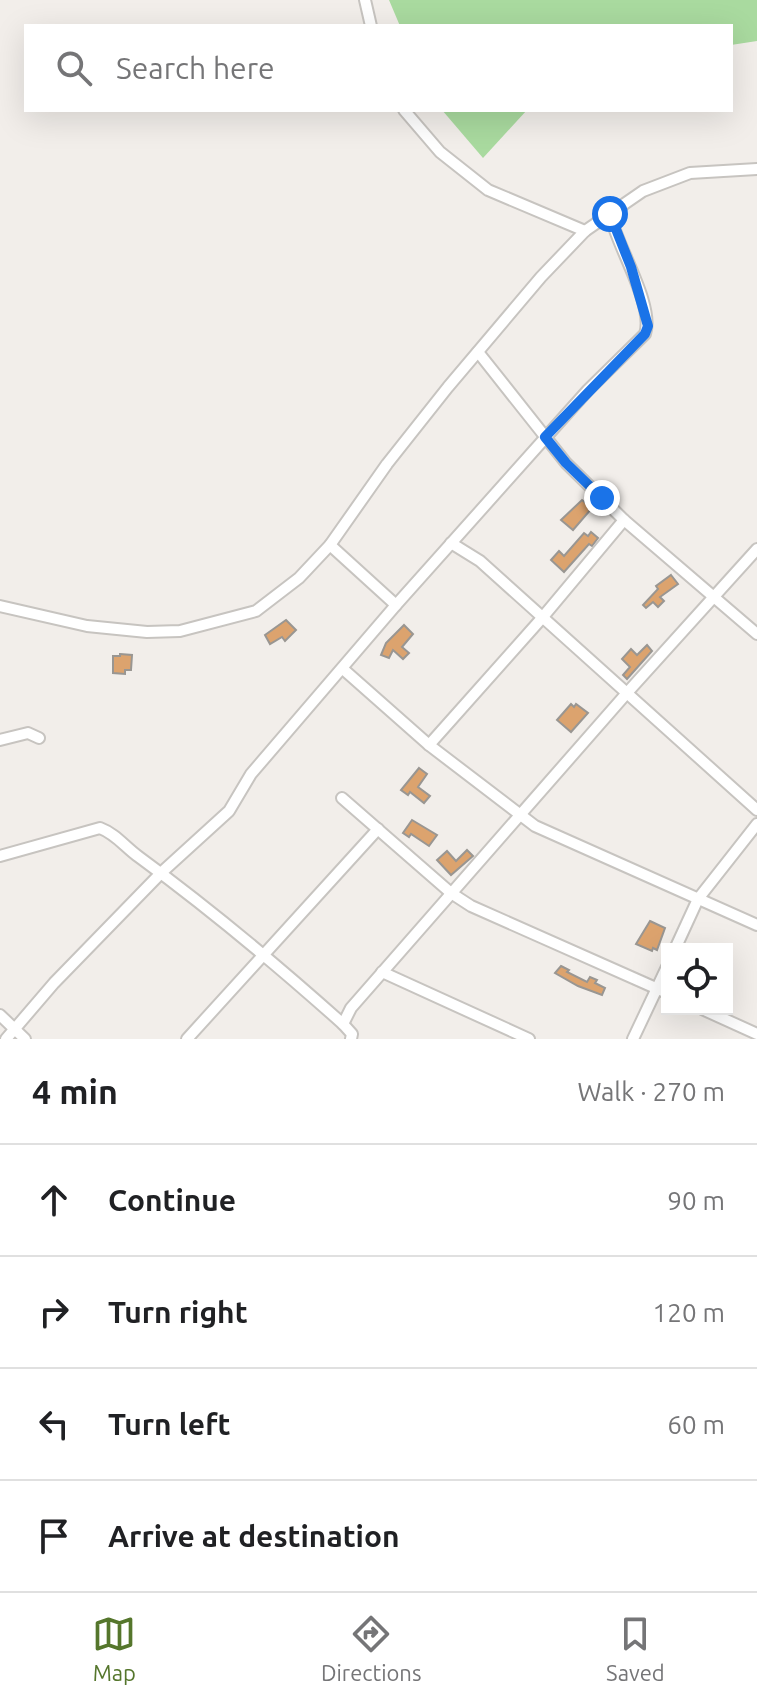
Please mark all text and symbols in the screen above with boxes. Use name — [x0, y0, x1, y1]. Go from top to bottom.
search box — [24, 24, 733, 112]
icon: search — [52, 46, 96, 90]
text: Search here — [116, 51, 275, 85]
route start — [592, 196, 628, 232]
route end — [584, 480, 620, 516]
map controls — [661, 943, 733, 1015]
button: locate — [661, 943, 733, 1015]
text: 4 min — [32, 1072, 118, 1110]
text: Walk · 270 m — [577, 1077, 725, 1106]
icon: ahead — [32, 1178, 76, 1222]
text: Continue — [108, 1183, 236, 1217]
text: 90 m — [667, 1186, 725, 1215]
icon: right — [32, 1290, 76, 1334]
text: Turn right — [108, 1295, 248, 1329]
text: 120 m — [653, 1298, 725, 1327]
icon: left — [32, 1402, 76, 1446]
text: Turn left — [108, 1407, 230, 1441]
text: 60 m — [667, 1410, 725, 1439]
icon: arrive — [32, 1514, 76, 1558]
text: Arrive at destination — [108, 1519, 400, 1553]
tab: Map — [92, 1612, 136, 1685]
tab: Directions — [321, 1612, 421, 1685]
tab: Saved — [606, 1612, 665, 1685]

